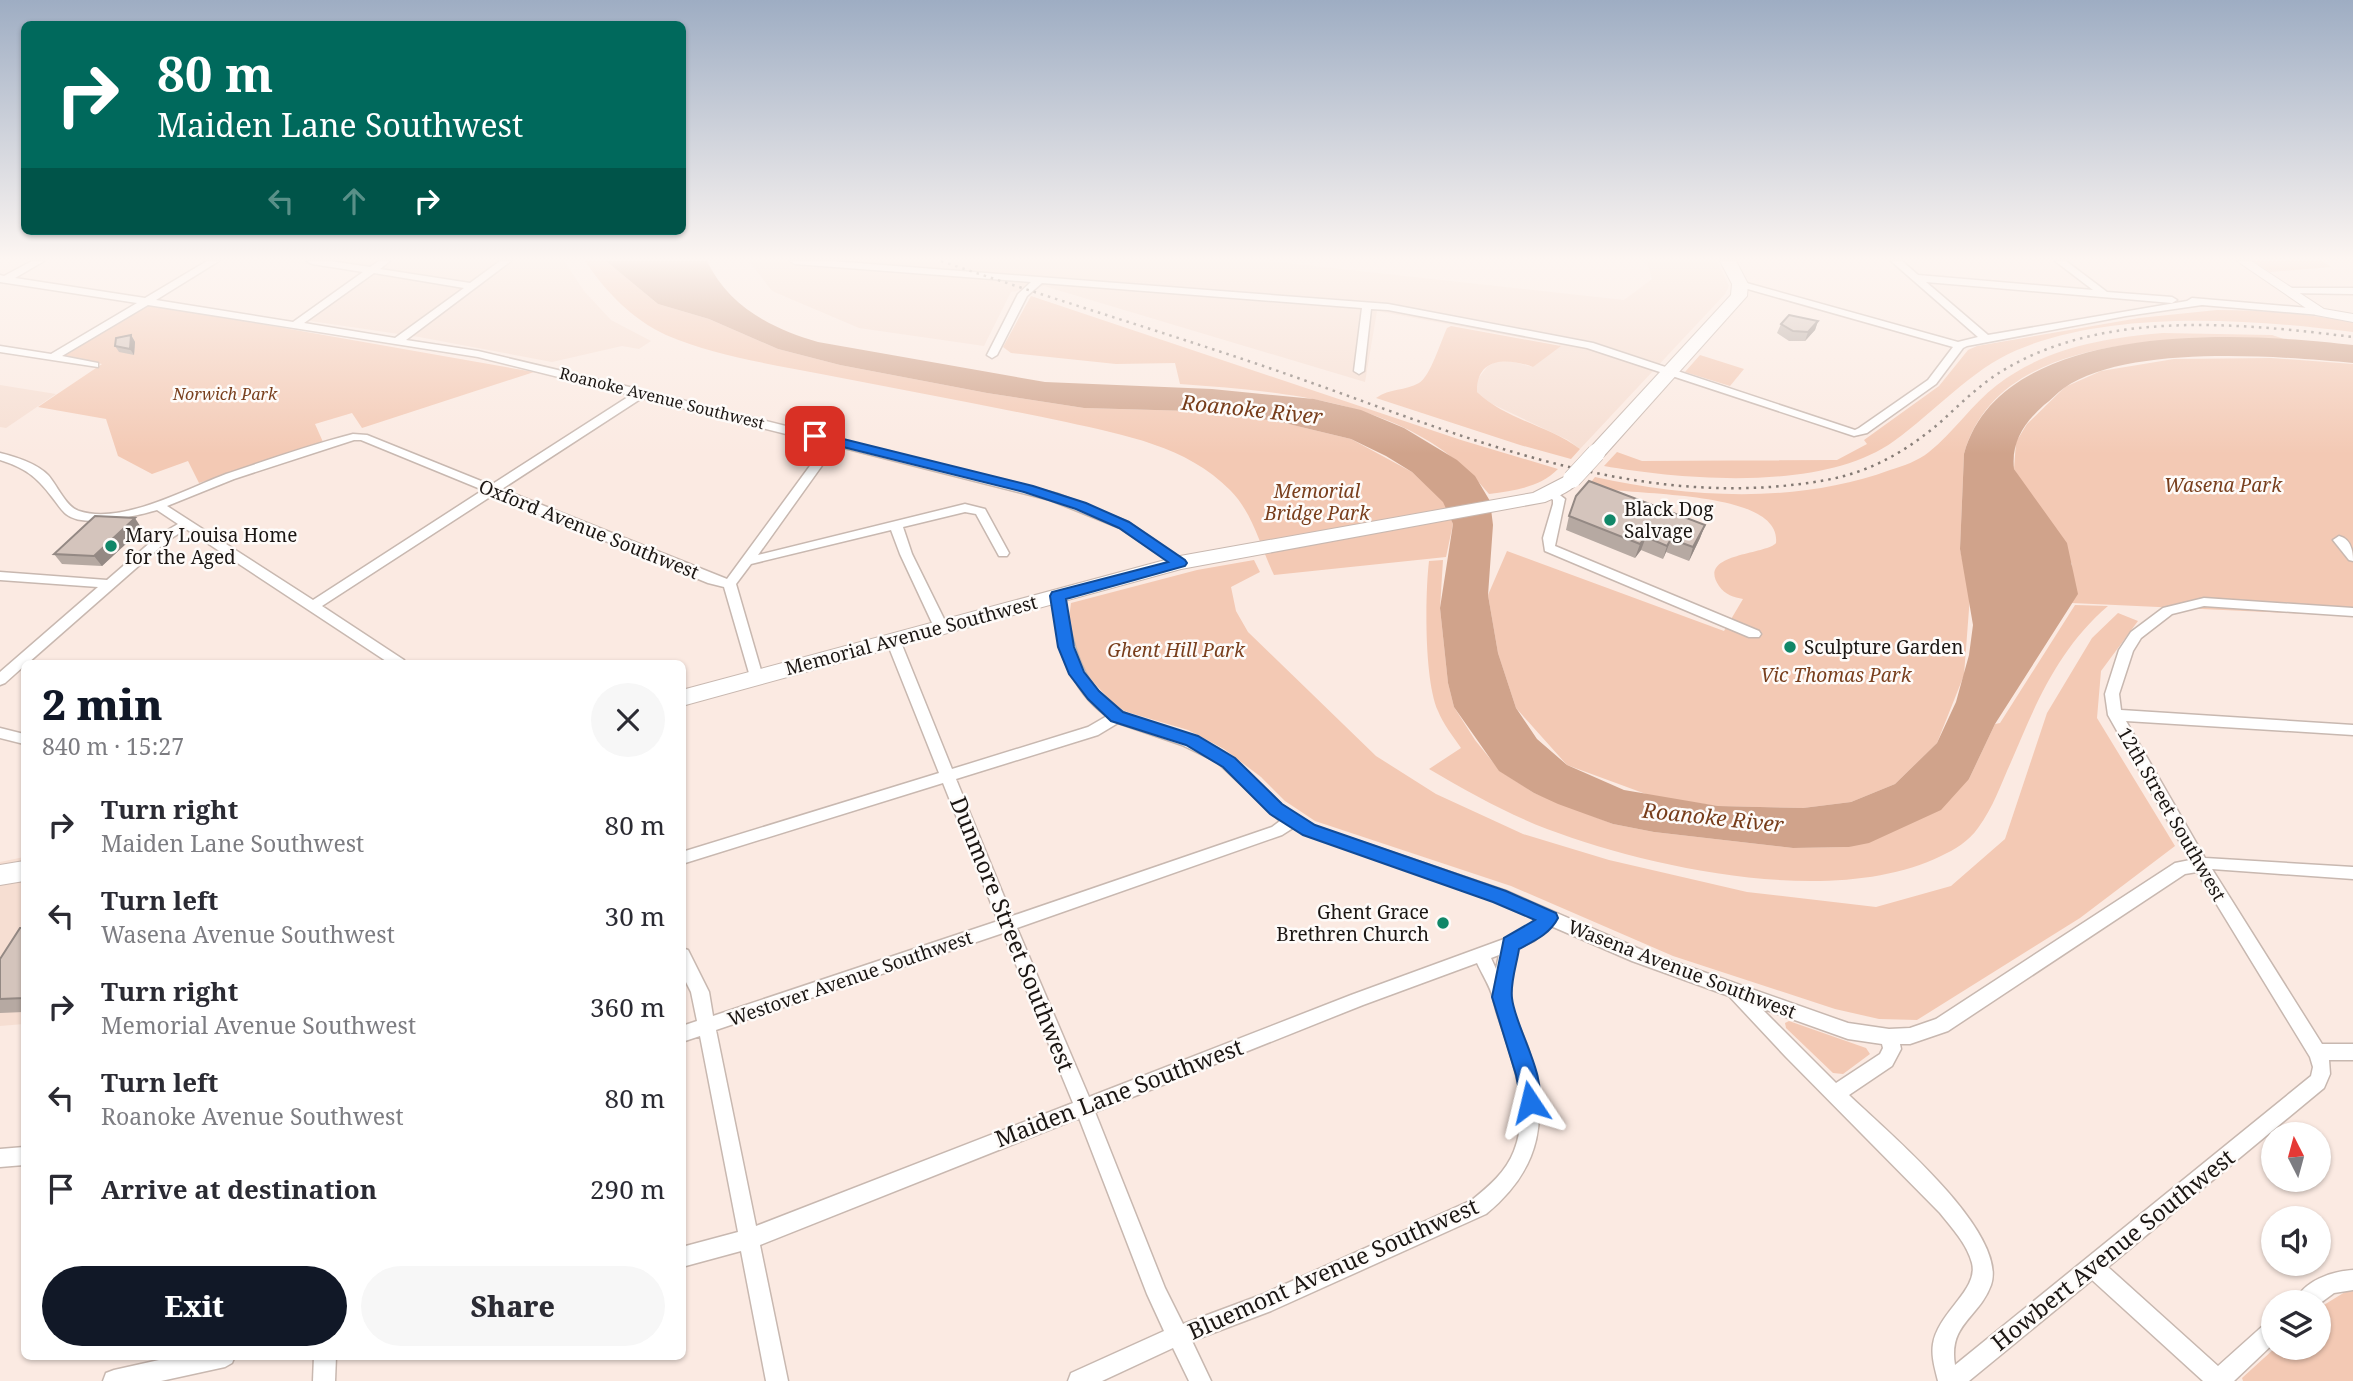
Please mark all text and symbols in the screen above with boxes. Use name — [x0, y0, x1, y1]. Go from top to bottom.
text: 80 m — [157, 40, 273, 106]
icon: right — [42, 49, 133, 140]
text: Maiden Lane Southwest — [157, 103, 523, 146]
icon: left — [262, 182, 300, 220]
icon: ahead — [335, 182, 373, 220]
icon: right — [408, 182, 446, 220]
street label: Roanoke Avenue Southwest — [557, 362, 767, 434]
park label: Norwich Park — [172, 383, 278, 405]
water label: Roanoke River — [1179, 388, 1324, 430]
pin — [785, 406, 845, 466]
icon: arrive — [796, 417, 834, 455]
park label: Wasena Park — [2164, 472, 2283, 498]
street label: Oxford Avenue Southwest — [475, 473, 703, 585]
park label: Memorial Bridge Park — [1263, 478, 1371, 526]
place label: Black Dog Salvage — [1624, 496, 1713, 544]
marker: Black Dog Salvage — [1602, 512, 1618, 528]
place label: Mary Louisa Home for the Aged — [125, 522, 297, 570]
marker: Mary Louisa Home for the Aged — [103, 538, 119, 554]
street label: Memorial Avenue Southwest — [782, 589, 1040, 681]
place label: Sculpture Garden — [1804, 634, 1963, 660]
park label: Ghent Hill Park — [1107, 637, 1246, 663]
marker: Sculpture Garden — [1782, 639, 1798, 655]
park label: Vic Thomas Park — [1761, 662, 1913, 688]
text: 2 min — [42, 675, 163, 732]
button: close — [591, 683, 665, 757]
street label: 12th Street Southwest — [2112, 722, 2233, 906]
text: 840 m · 15:27 — [42, 730, 184, 762]
text: Turn right — [101, 791, 238, 827]
street label: Dunmore Street Southwest — [943, 791, 1083, 1076]
water label: Roanoke River — [1640, 796, 1785, 838]
icon: right — [42, 806, 80, 844]
text: 80 m — [605, 807, 665, 843]
text: Maiden Lane Southwest — [101, 827, 364, 859]
text: Turn left — [101, 882, 218, 918]
icon: left — [42, 897, 80, 935]
text: 30 m — [605, 898, 665, 934]
place label: Ghent Grace Brethren Church — [1276, 899, 1429, 947]
street label: Wasena Avenue Southwest — [1564, 913, 1800, 1025]
marker: Ghent Grace Brethren Church — [1435, 915, 1451, 931]
text: Wasena Avenue Southwest — [101, 918, 395, 950]
street label: Westover Avenue Southwest — [724, 924, 976, 1032]
text: Turn right — [101, 973, 238, 1009]
icon: right — [42, 988, 80, 1026]
text: 360 m — [590, 989, 665, 1025]
text: Memorial Avenue Southwest — [101, 1009, 416, 1041]
street label: Maiden Lane Southwest — [990, 1030, 1247, 1154]
text: Turn left — [101, 1064, 218, 1100]
position arrow — [1493, 1065, 1567, 1139]
icon: left — [42, 1079, 80, 1117]
text: 80 m — [605, 1080, 665, 1116]
text: Roanoke Avenue Southwest — [101, 1100, 404, 1132]
north arrow — [2261, 1122, 2331, 1192]
map controls — [2261, 1122, 2331, 1360]
street label: Howbert Avenue Southwest — [1984, 1141, 2241, 1357]
icon: arrive — [42, 1170, 80, 1208]
text: Arrive at destination — [101, 1171, 377, 1207]
text: 290 m — [590, 1171, 665, 1207]
street label: Bluemont Avenue Southwest — [1182, 1189, 1483, 1347]
button: sound — [2261, 1206, 2331, 1276]
button: Exit — [42, 1266, 347, 1346]
button: Share — [361, 1266, 665, 1346]
button: layers — [2261, 1290, 2331, 1360]

